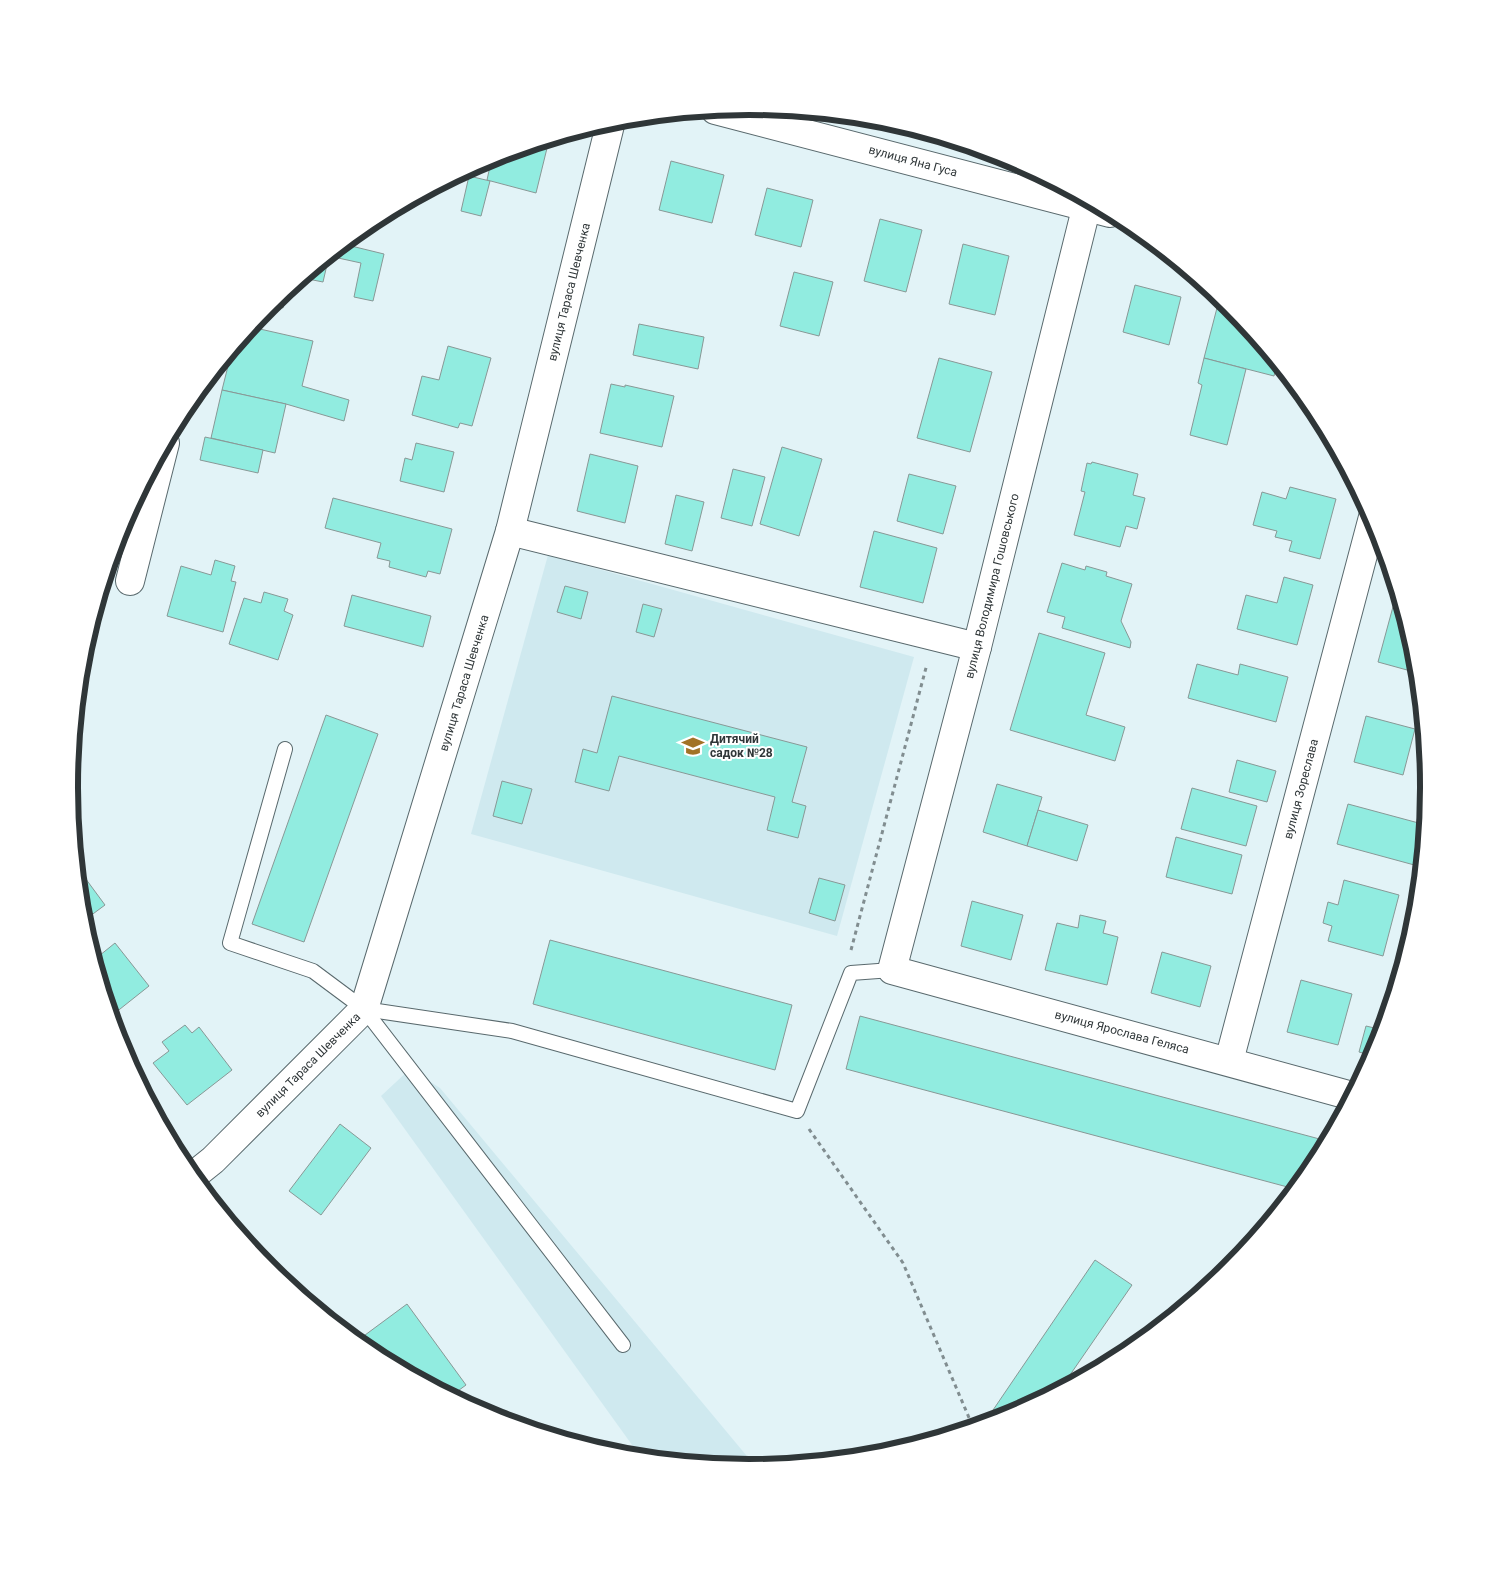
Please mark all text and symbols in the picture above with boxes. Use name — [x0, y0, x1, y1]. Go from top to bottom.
street label: вулиця Яна Гуса — [867, 142, 959, 180]
street label: вулиця Тараса Шевченка — [545, 221, 593, 363]
street label: вулиця Володимира Гошовського — [962, 492, 1022, 680]
street label: вулиця Тараса Шевченка — [437, 613, 491, 753]
place label: Дитячий садок №28 — [710, 732, 773, 760]
school or university icon: Дитячий садок №28 — [680, 733, 706, 759]
street label: вулиця Зореслава — [1281, 737, 1321, 841]
street label: вулиця Ярослава Геляса — [1053, 1007, 1191, 1057]
street label: вулиця Тараса Шевченка — [253, 1010, 363, 1120]

